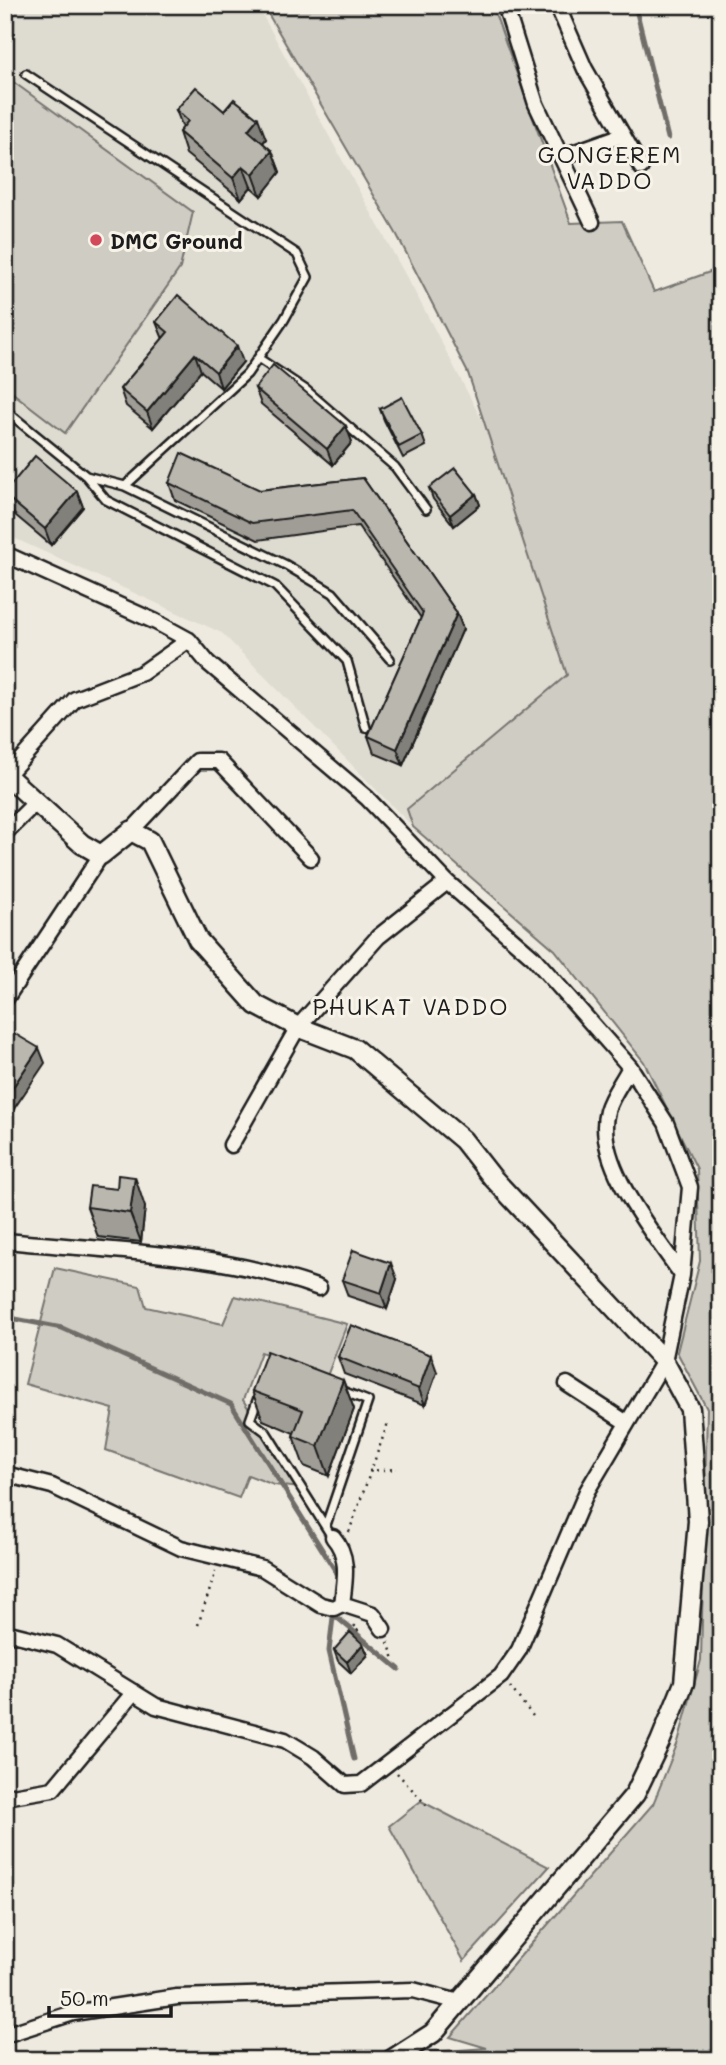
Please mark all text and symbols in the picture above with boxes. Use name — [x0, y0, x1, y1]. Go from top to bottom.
district label: GONGEREM VADDO — [538, 139, 682, 195]
place label: DMC Ground — [110, 227, 242, 254]
marker: DMC Ground — [88, 232, 104, 248]
district label: PHUKAT VADDO — [313, 991, 509, 1021]
scale bar — [49, 1974, 172, 2018]
text: 50 m — [60, 1984, 109, 2011]

